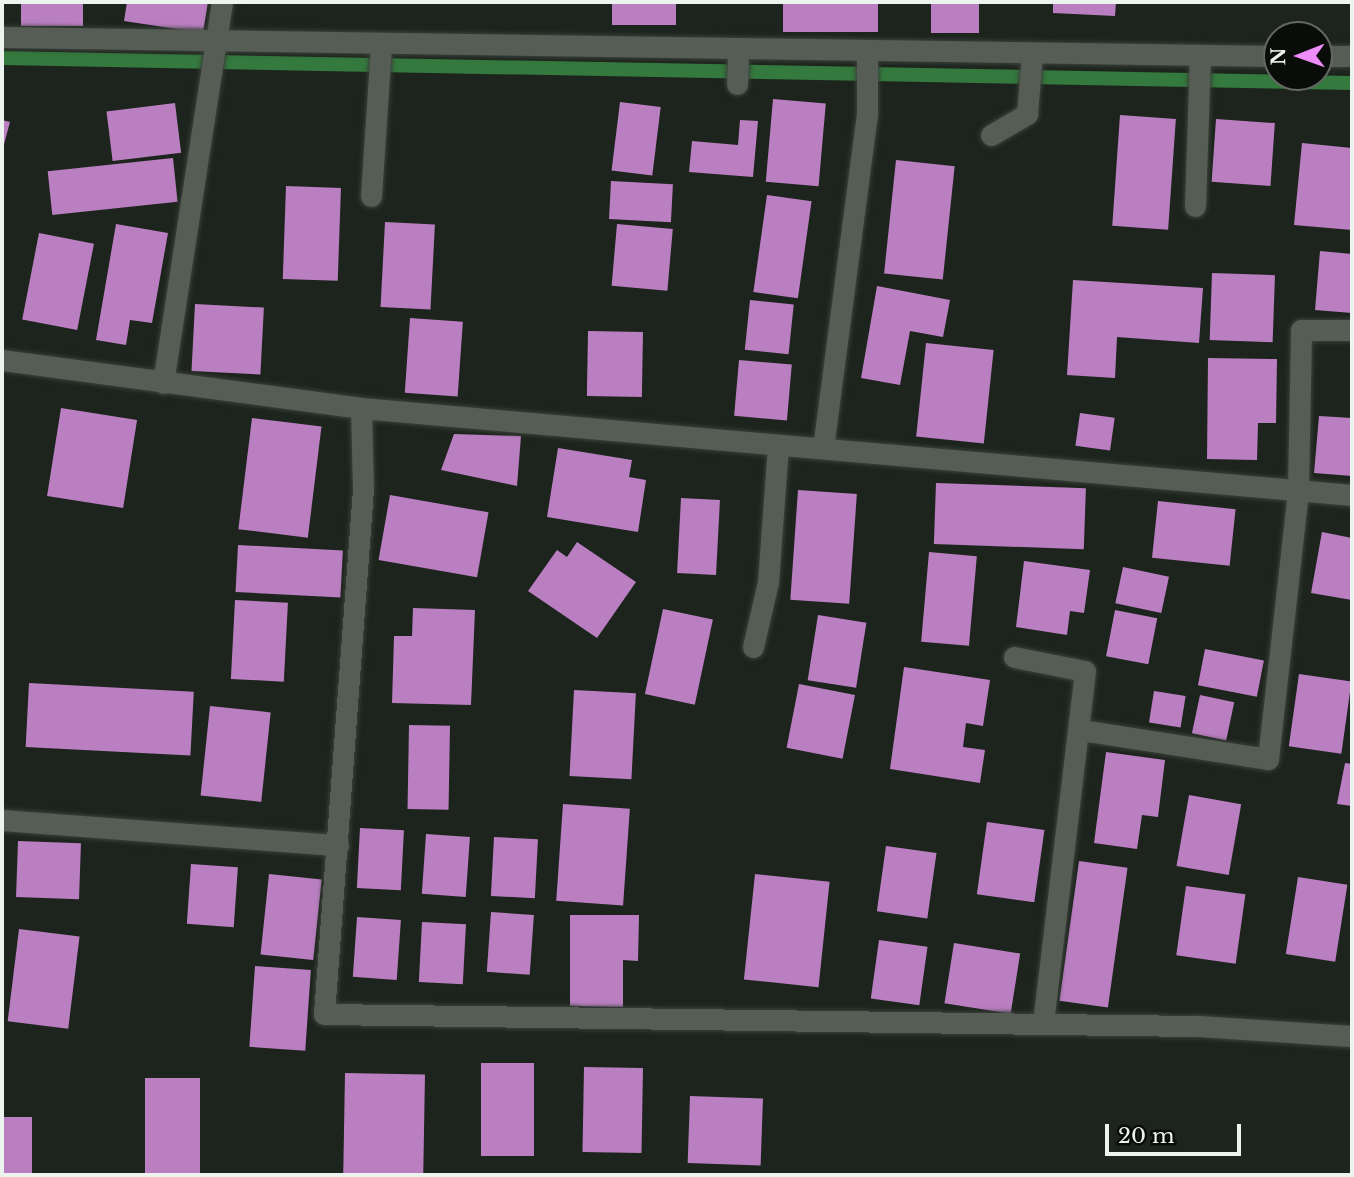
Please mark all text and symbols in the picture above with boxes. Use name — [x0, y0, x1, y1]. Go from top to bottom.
north arrow — [1263, 21, 1333, 91]
text: N — [1267, 47, 1290, 65]
scale bar — [1109, 1110, 1246, 1154]
text: 20 m — [1118, 1123, 1175, 1149]

